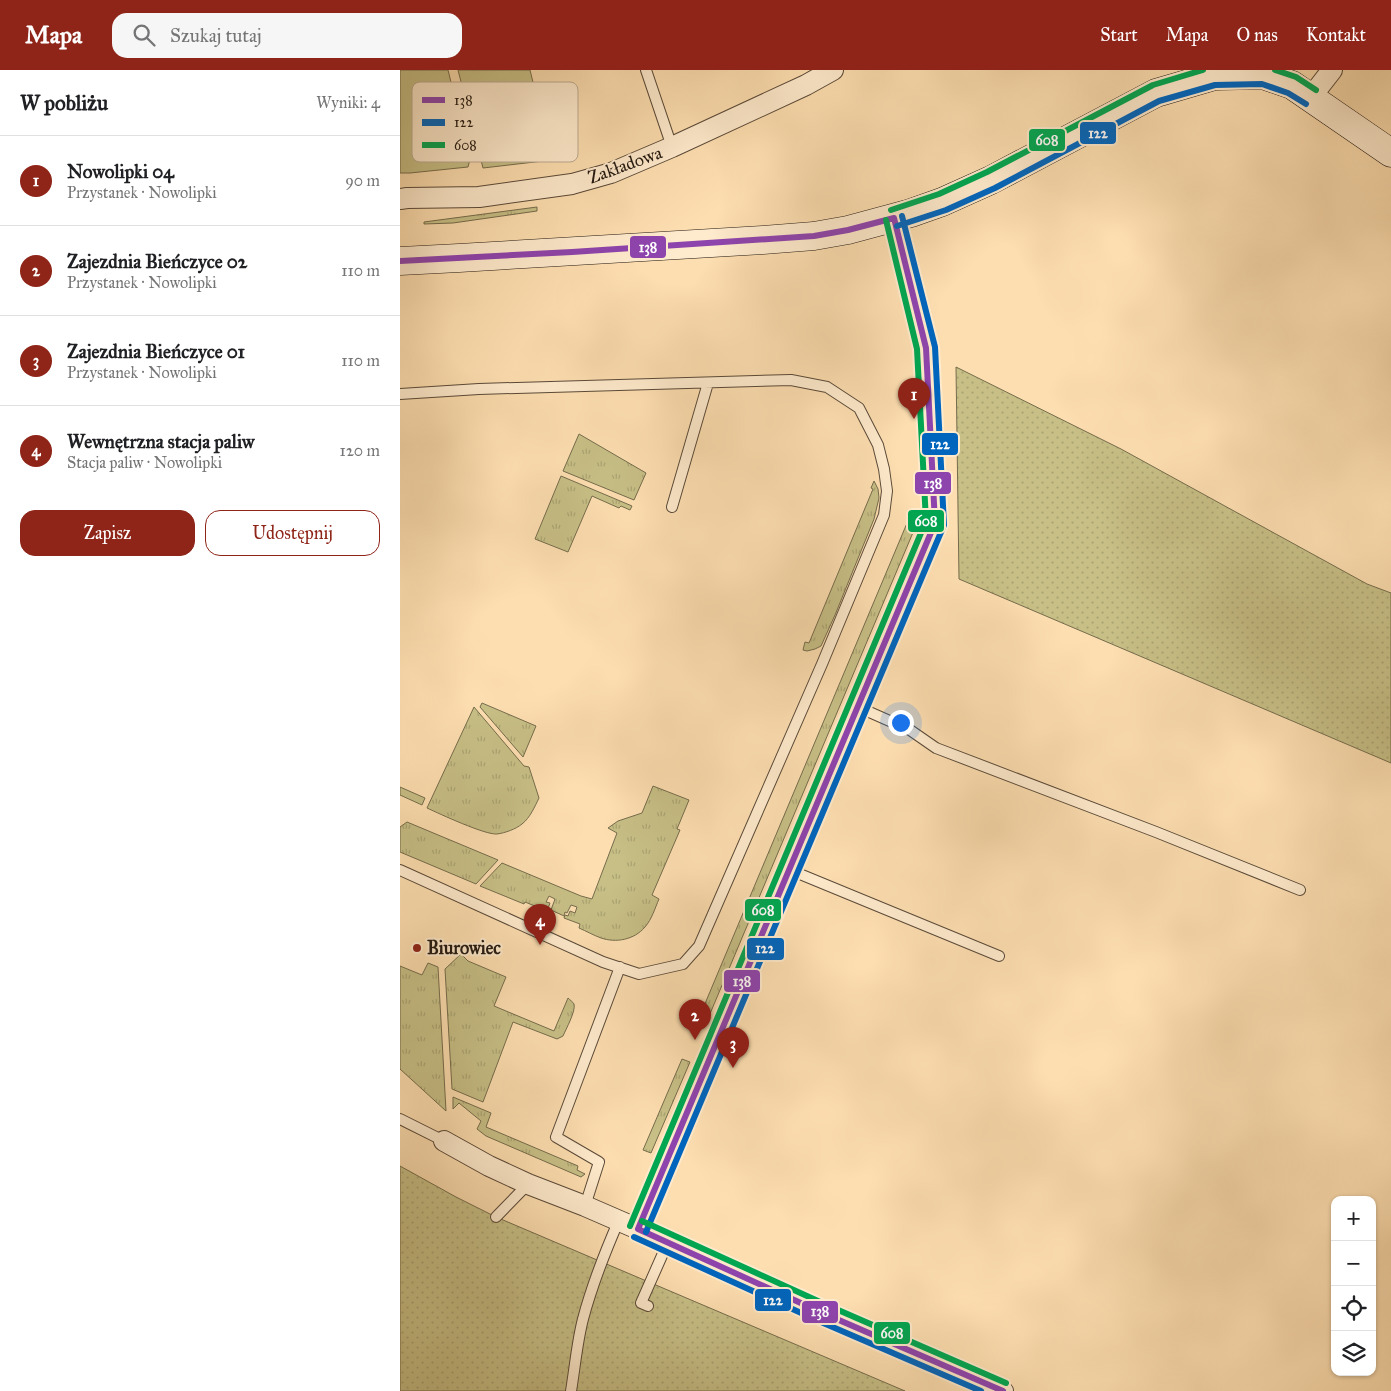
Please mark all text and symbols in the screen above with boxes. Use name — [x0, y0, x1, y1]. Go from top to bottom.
search box — [112, 13, 462, 58]
text: Mapa — [25, 20, 82, 50]
icon: search — [130, 21, 158, 49]
text: Szukaj tutaj — [170, 24, 262, 47]
text: Start — [1100, 24, 1138, 46]
text: Mapa — [1166, 24, 1208, 46]
text: O nas — [1236, 24, 1278, 46]
text: Kontakt — [1306, 24, 1366, 46]
legend — [412, 82, 578, 162]
text: W pobliżu — [20, 90, 108, 116]
text: 138 — [454, 92, 473, 109]
text: Wyniki: 4 — [316, 93, 380, 112]
text: 122 — [454, 114, 473, 131]
line badge: 122 — [1079, 121, 1117, 145]
text: 122 — [1088, 125, 1109, 142]
line badge: 608 — [1028, 128, 1066, 152]
text: 608 — [1036, 132, 1058, 149]
text: 608 — [454, 137, 477, 154]
street label: Zakładowa — [585, 141, 665, 189]
text: Nowolipki 04 — [67, 160, 174, 183]
text: 1 — [33, 171, 39, 190]
text: 90 m — [345, 171, 380, 190]
text: Przystanek · Nowolipki — [67, 183, 217, 202]
line badge: 138 — [629, 235, 667, 259]
text: 138 — [639, 239, 657, 257]
text: Zajezdnia Bieńczyce 02 — [67, 250, 247, 273]
text: 2 — [32, 261, 40, 280]
text: 110 m — [341, 261, 380, 280]
text: Przystanek · Nowolipki — [67, 273, 217, 292]
text: Zajezdnia Bieńczyce 01 — [67, 340, 245, 363]
text: 3 — [33, 351, 39, 370]
text: 110 m — [341, 351, 380, 370]
text: Przystanek · Nowolipki — [67, 363, 217, 382]
pin: 1 — [898, 378, 930, 419]
text: Wewnętrzna stacja paliw — [67, 430, 254, 453]
line badge: 122 — [921, 432, 959, 456]
text: 122 — [930, 436, 951, 453]
text: 4 — [32, 441, 40, 460]
text: 120 m — [340, 441, 380, 460]
text: Stacja paliw · Nowolipki — [67, 453, 222, 472]
line badge: 138 — [914, 471, 952, 495]
text: 138 — [924, 475, 942, 493]
line badge: 608 — [907, 509, 945, 533]
button: Zapisz — [20, 510, 195, 556]
button: Udostępnij — [205, 510, 380, 556]
text: 608 — [915, 513, 937, 530]
your location — [888, 710, 914, 736]
line badge: 608 — [744, 898, 782, 922]
text: 608 — [752, 902, 774, 919]
pin: 4 — [524, 904, 556, 945]
place label: Biurowiec — [427, 937, 501, 959]
line badge: 122 — [746, 937, 785, 961]
text: 122 — [755, 940, 776, 957]
marker: Biurowiec — [411, 942, 423, 954]
line badge: 138 — [723, 969, 761, 993]
text: 138 — [733, 973, 751, 991]
pin: 2 — [679, 999, 711, 1040]
pin: 3 — [717, 1027, 749, 1068]
map controls — [1331, 1196, 1376, 1376]
button: + — [1331, 1196, 1376, 1241]
button: − — [1331, 1241, 1376, 1286]
button: locate — [1331, 1286, 1376, 1331]
line badge: 122 — [754, 1288, 792, 1312]
text: 122 — [763, 1292, 784, 1309]
line badge: 138 — [801, 1300, 839, 1324]
text: 138 — [811, 1303, 829, 1321]
line badge: 608 — [873, 1321, 911, 1345]
text: 608 — [881, 1325, 903, 1342]
button: layers — [1331, 1331, 1376, 1376]

